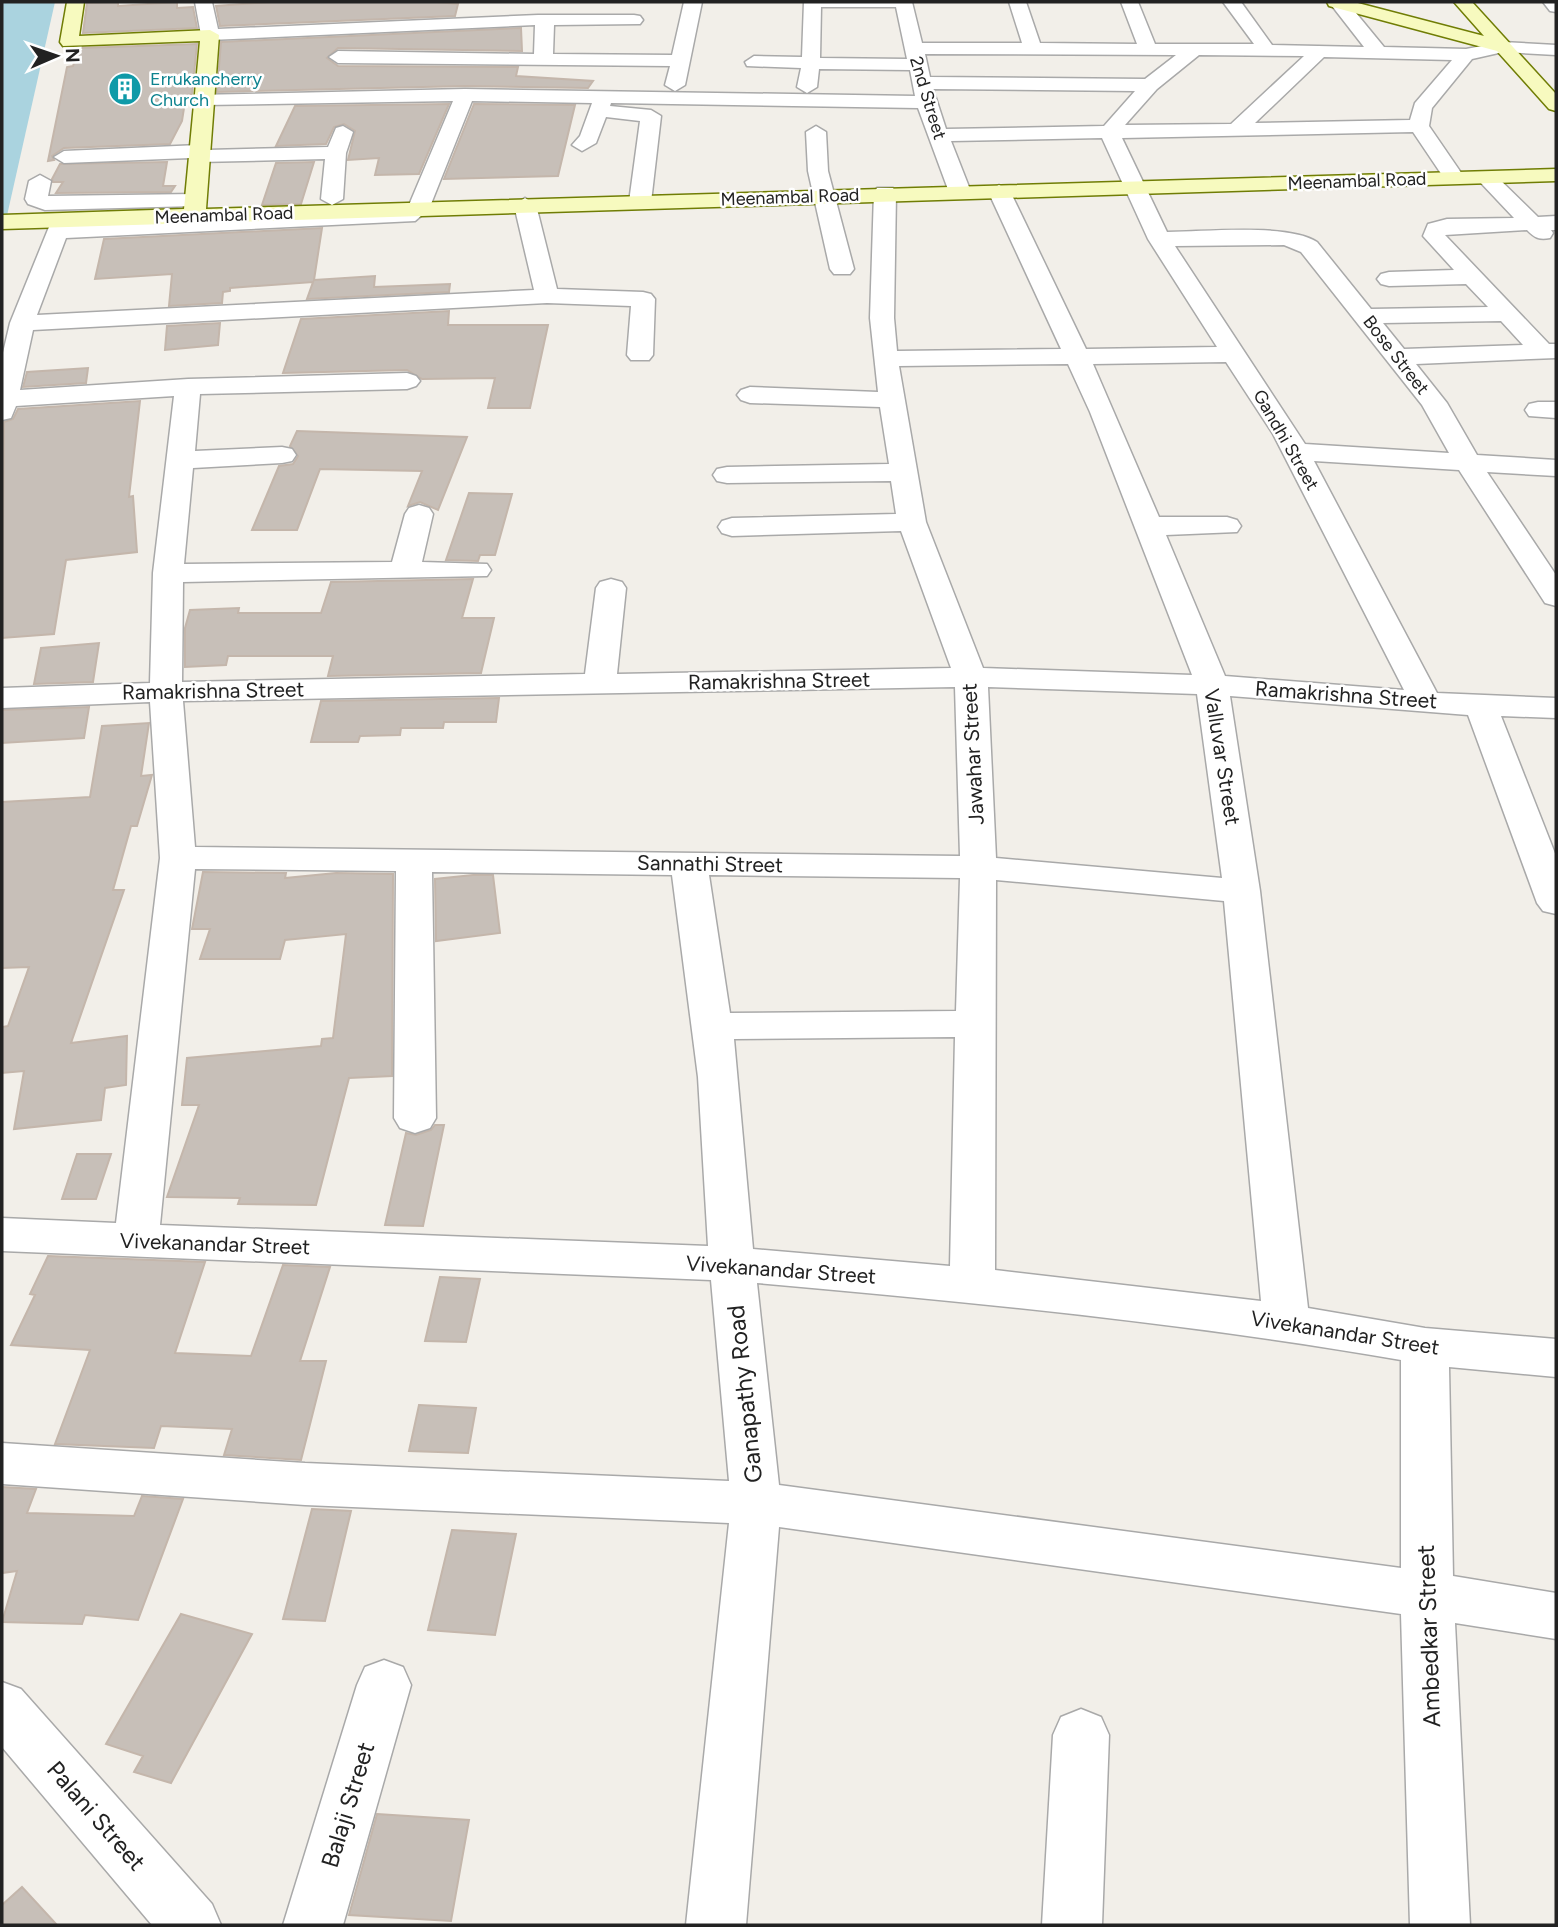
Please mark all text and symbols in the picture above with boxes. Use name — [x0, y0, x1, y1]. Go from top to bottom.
north arrow — [21, 21, 91, 91]
text: N — [61, 48, 84, 63]
street label: 2nd Street — [905, 54, 951, 142]
place label: Errukancherry Church — [150, 68, 262, 111]
building icon: Errukancherry Church — [106, 70, 144, 108]
street label: Meenambal Road — [1287, 168, 1427, 194]
street label: Meenambal Road — [720, 184, 860, 210]
street label: Meenambal Road — [154, 202, 294, 228]
street label: Bose Street — [1358, 311, 1434, 399]
street label: Gandhi Street — [1248, 386, 1324, 494]
street label: Ramakrishna Street — [688, 666, 871, 695]
street label: Ramakrishna Street — [122, 676, 305, 705]
street label: Ramakrishna Street — [1254, 676, 1438, 713]
street label: Jawahar Street — [956, 683, 989, 825]
street label: Valluvar Street — [1199, 687, 1246, 827]
street label: Sannathi Street — [637, 850, 783, 877]
street label: Vivekanandar Street — [119, 1228, 311, 1259]
street label: Vivekanandar Street — [685, 1250, 877, 1289]
street label: Ganapathy Road — [721, 1304, 768, 1484]
street label: Vivekanandar Street — [1249, 1305, 1441, 1360]
street label: Ambedkar Street — [1411, 1544, 1446, 1728]
street label: Balaji Street — [315, 1739, 380, 1871]
street label: Palani Street — [41, 1755, 152, 1876]

